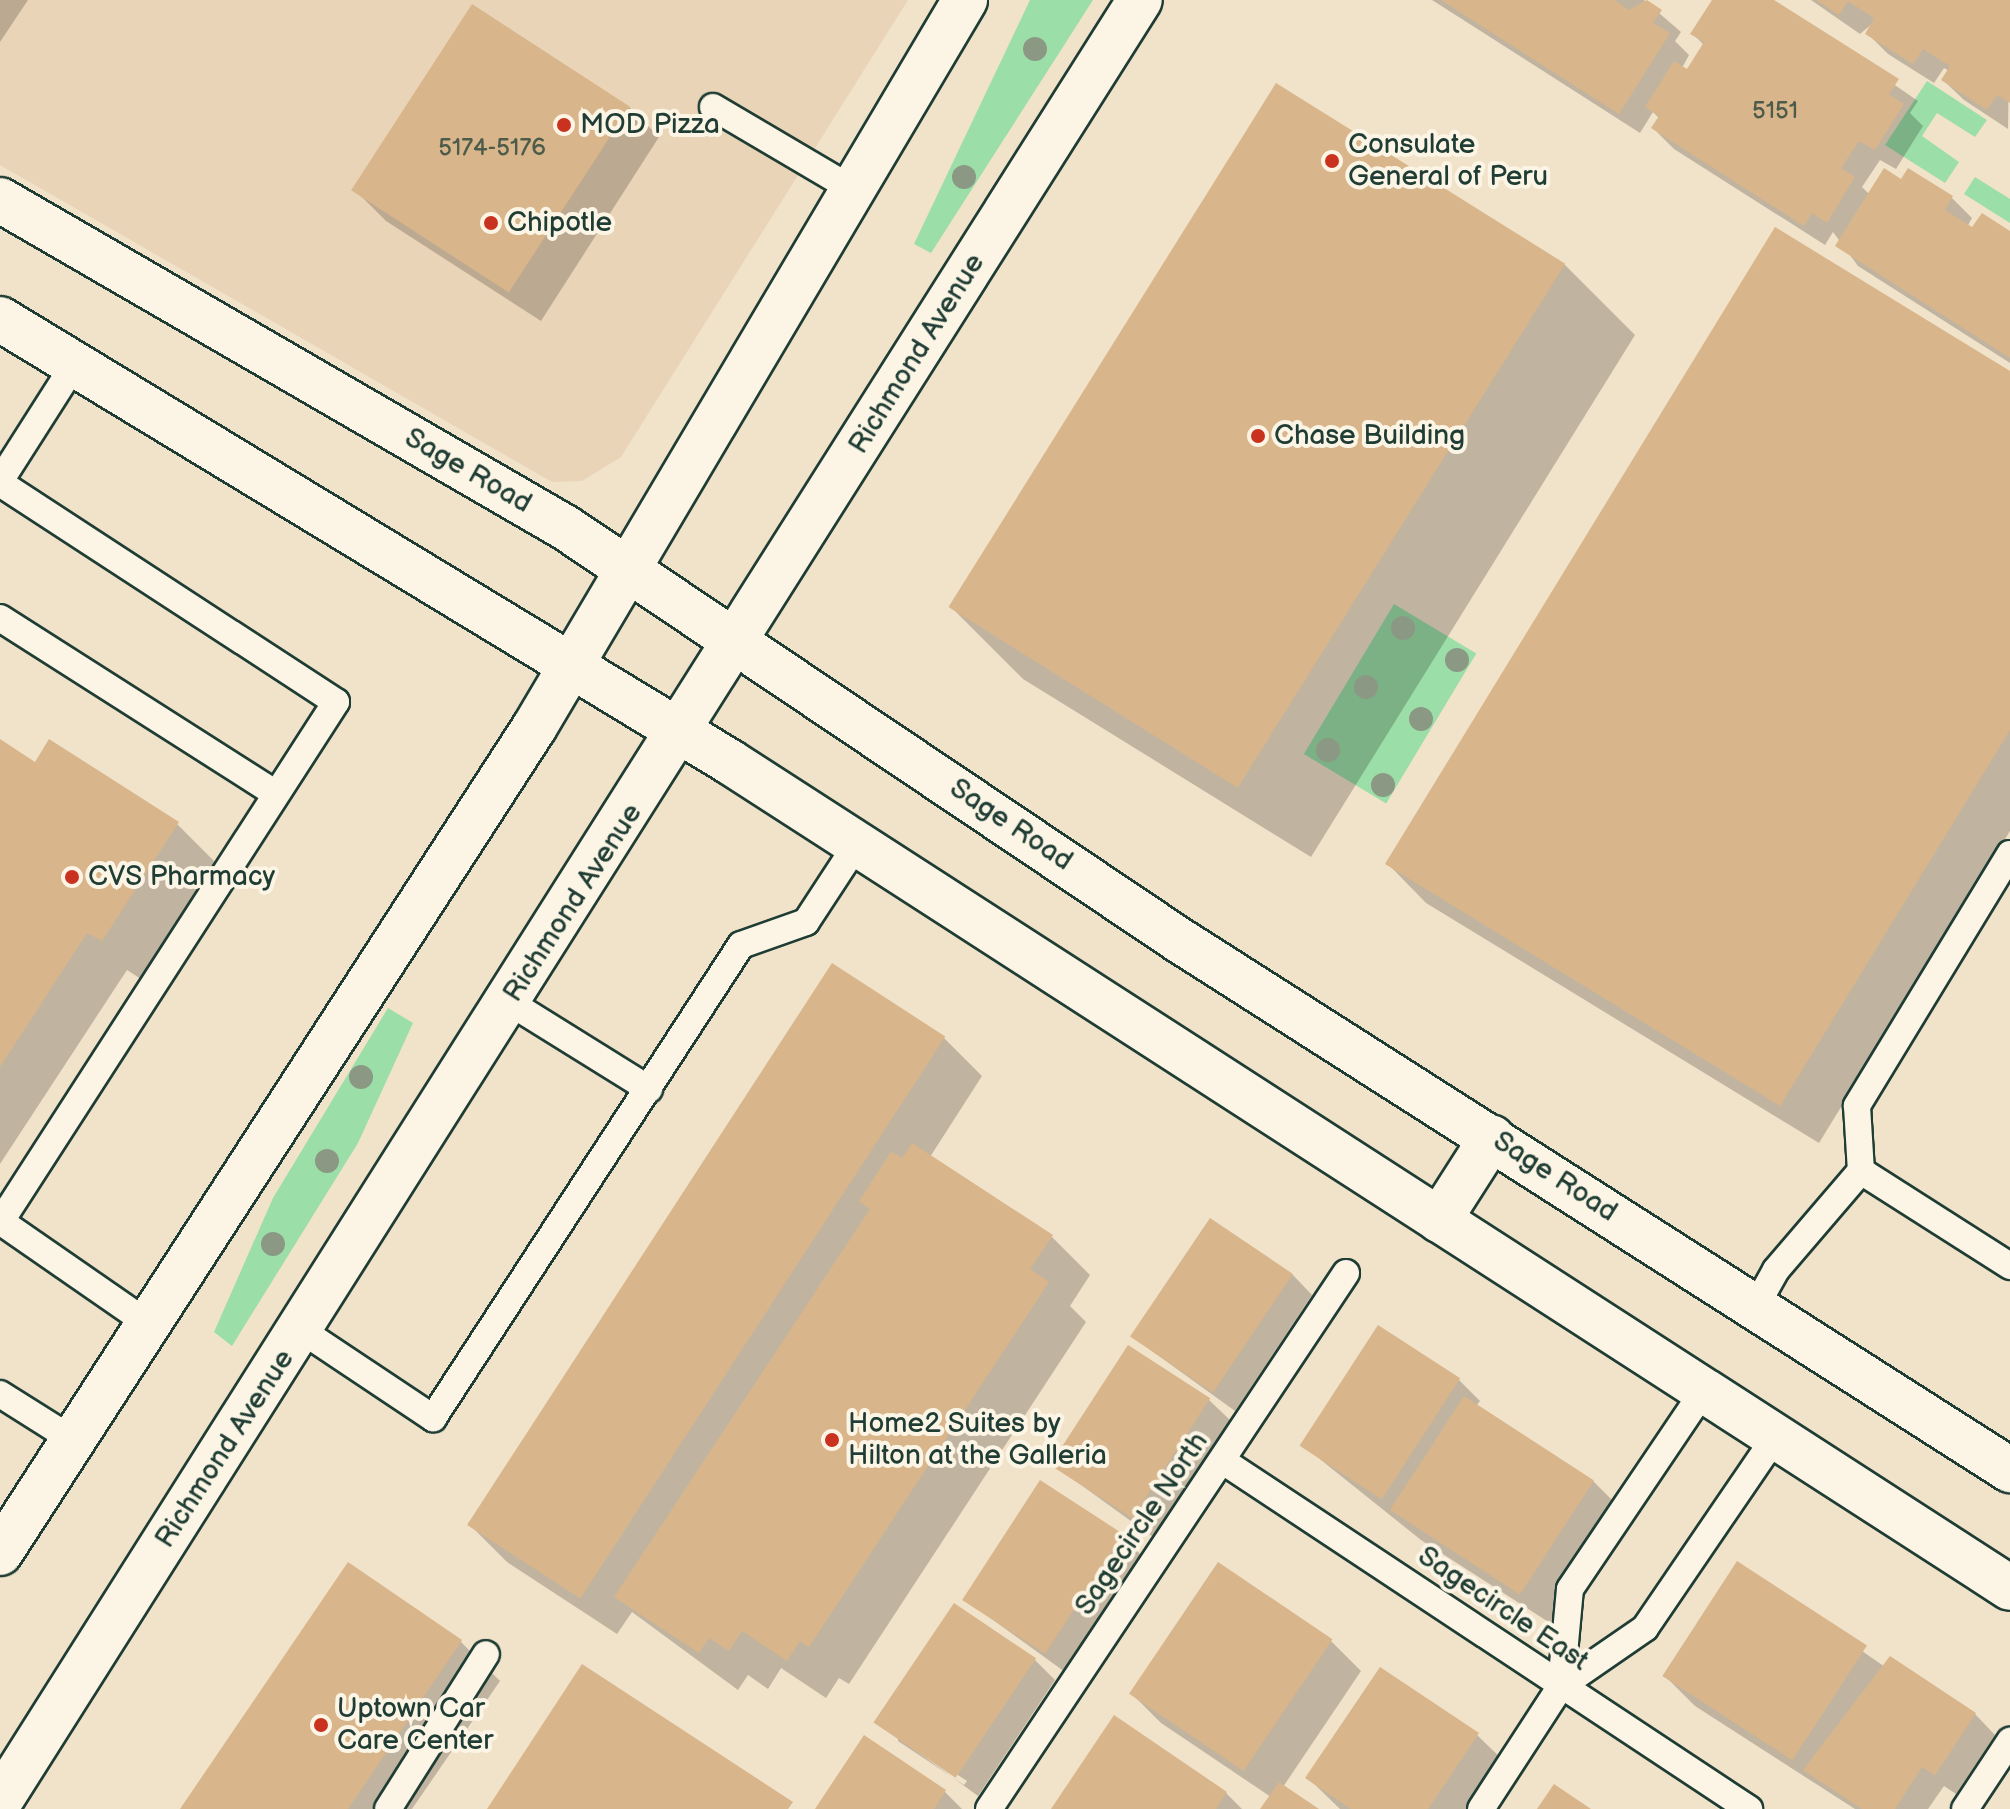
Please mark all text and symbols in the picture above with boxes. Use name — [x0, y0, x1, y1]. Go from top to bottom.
house number: 5151 — [1752, 97, 1798, 125]
place label: MOD Pizza — [580, 108, 720, 142]
marker: MOD Pizza — [555, 116, 573, 134]
place label: Consulate General of Peru — [1348, 128, 1548, 194]
house number: 5174-5176 — [438, 134, 546, 162]
marker: Consulate General of Peru — [1323, 152, 1341, 170]
place label: Chipotle — [507, 206, 612, 240]
marker: Chipotle — [482, 214, 500, 232]
street label: Richmond Avenue — [842, 248, 992, 460]
place label: Chase Building — [1274, 419, 1465, 453]
street label: Sage Road — [399, 421, 537, 521]
marker: Chase Building — [1249, 427, 1267, 445]
street label: Sage Road — [943, 772, 1079, 878]
street label: Richmond Avenue — [496, 798, 650, 1008]
place label: CVS Pharmacy — [88, 860, 275, 894]
marker: CVS Pharmacy — [63, 868, 81, 886]
street label: Sage Road — [1487, 1125, 1623, 1229]
street label: Richmond Avenue — [148, 1344, 302, 1554]
place label: Home2 Suites by Hilton at the Galleria — [848, 1407, 1107, 1473]
street label: Sagecircle North — [1068, 1426, 1216, 1622]
marker: Home2 Suites by Hilton at the Galleria — [823, 1431, 841, 1449]
street label: Sagecircle East — [1411, 1540, 1595, 1678]
place label: Uptown Car Care Center — [337, 1692, 493, 1758]
marker: Uptown Car Care Center — [312, 1716, 330, 1734]

